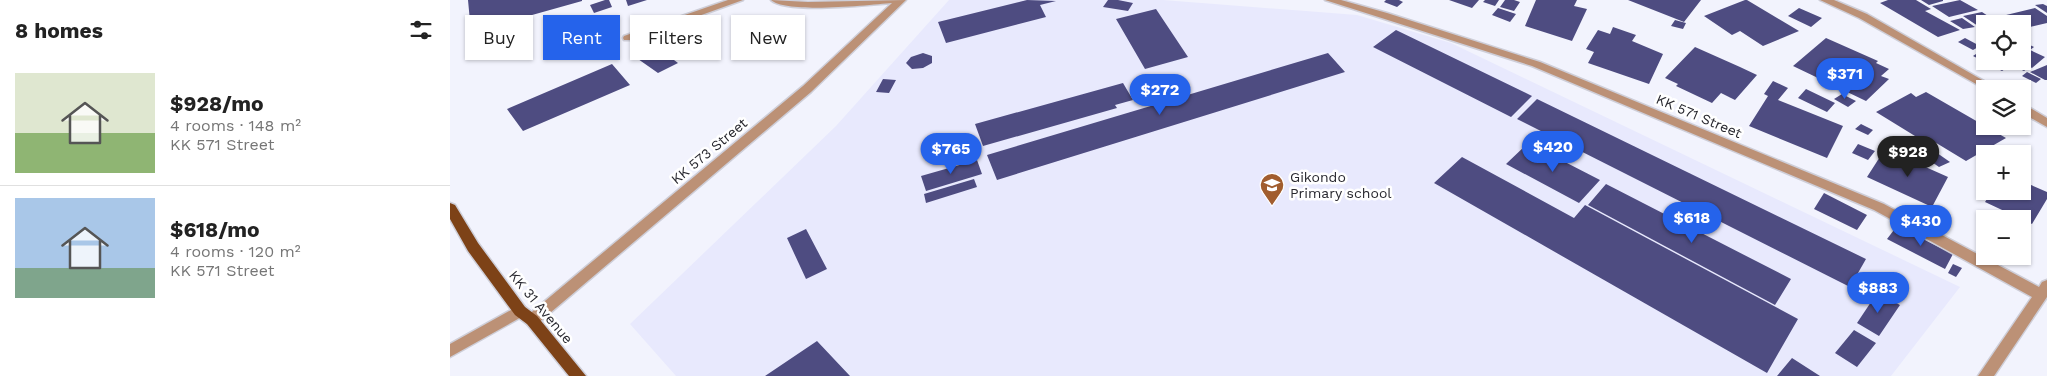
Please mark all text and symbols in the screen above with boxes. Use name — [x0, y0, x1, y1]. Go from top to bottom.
chip: Buy — [465, 15, 533, 60]
chip: Rent — [543, 15, 620, 60]
chip: Filters — [630, 15, 721, 60]
chip: New — [731, 15, 805, 60]
map controls — [1976, 15, 2031, 265]
button: locate — [1976, 15, 2031, 70]
icon: filters — [407, 16, 435, 44]
text: 8 homes — [15, 18, 103, 43]
pin: $371 — [1815, 58, 1875, 100]
text: $371 — [1827, 64, 1863, 83]
pin: $272 — [1130, 74, 1190, 116]
text: $272 — [1141, 80, 1179, 99]
button: layers — [1976, 80, 2031, 135]
text: $928/mo — [170, 91, 264, 116]
street label: KK 571 Street — [1654, 91, 1744, 141]
icon: home — [55, 93, 115, 153]
street label: KK 573 Street — [668, 115, 750, 187]
text: 4 rooms · 148 m² — [170, 116, 301, 135]
pin: $420 — [1523, 130, 1583, 173]
pin: $765 — [921, 132, 981, 175]
text: KK 571 Street — [170, 135, 274, 154]
pin: $928 — [1878, 136, 1938, 178]
text: $420 — [1533, 137, 1573, 156]
text: $765 — [932, 139, 970, 158]
text: $928 — [1888, 142, 1928, 161]
button: + — [1976, 145, 2031, 200]
place label: Gikondo Primary school — [1290, 169, 1392, 201]
school or university icon: Gikondo Primary school — [1259, 172, 1285, 206]
pin: $618 — [1662, 202, 1722, 244]
pin: $430 — [1891, 204, 1951, 247]
text: $618 — [1674, 208, 1710, 227]
button: − — [1976, 210, 2031, 265]
text: $430 — [1901, 211, 1941, 230]
text: $618/mo — [170, 217, 260, 242]
icon: home — [55, 218, 115, 278]
text: 4 rooms · 120 m² — [170, 242, 301, 261]
text: KK 571 Street — [170, 261, 274, 280]
street label: KK 31 Avenue — [506, 267, 576, 347]
pin: $883 — [1848, 272, 1908, 314]
text: $883 — [1858, 278, 1898, 297]

